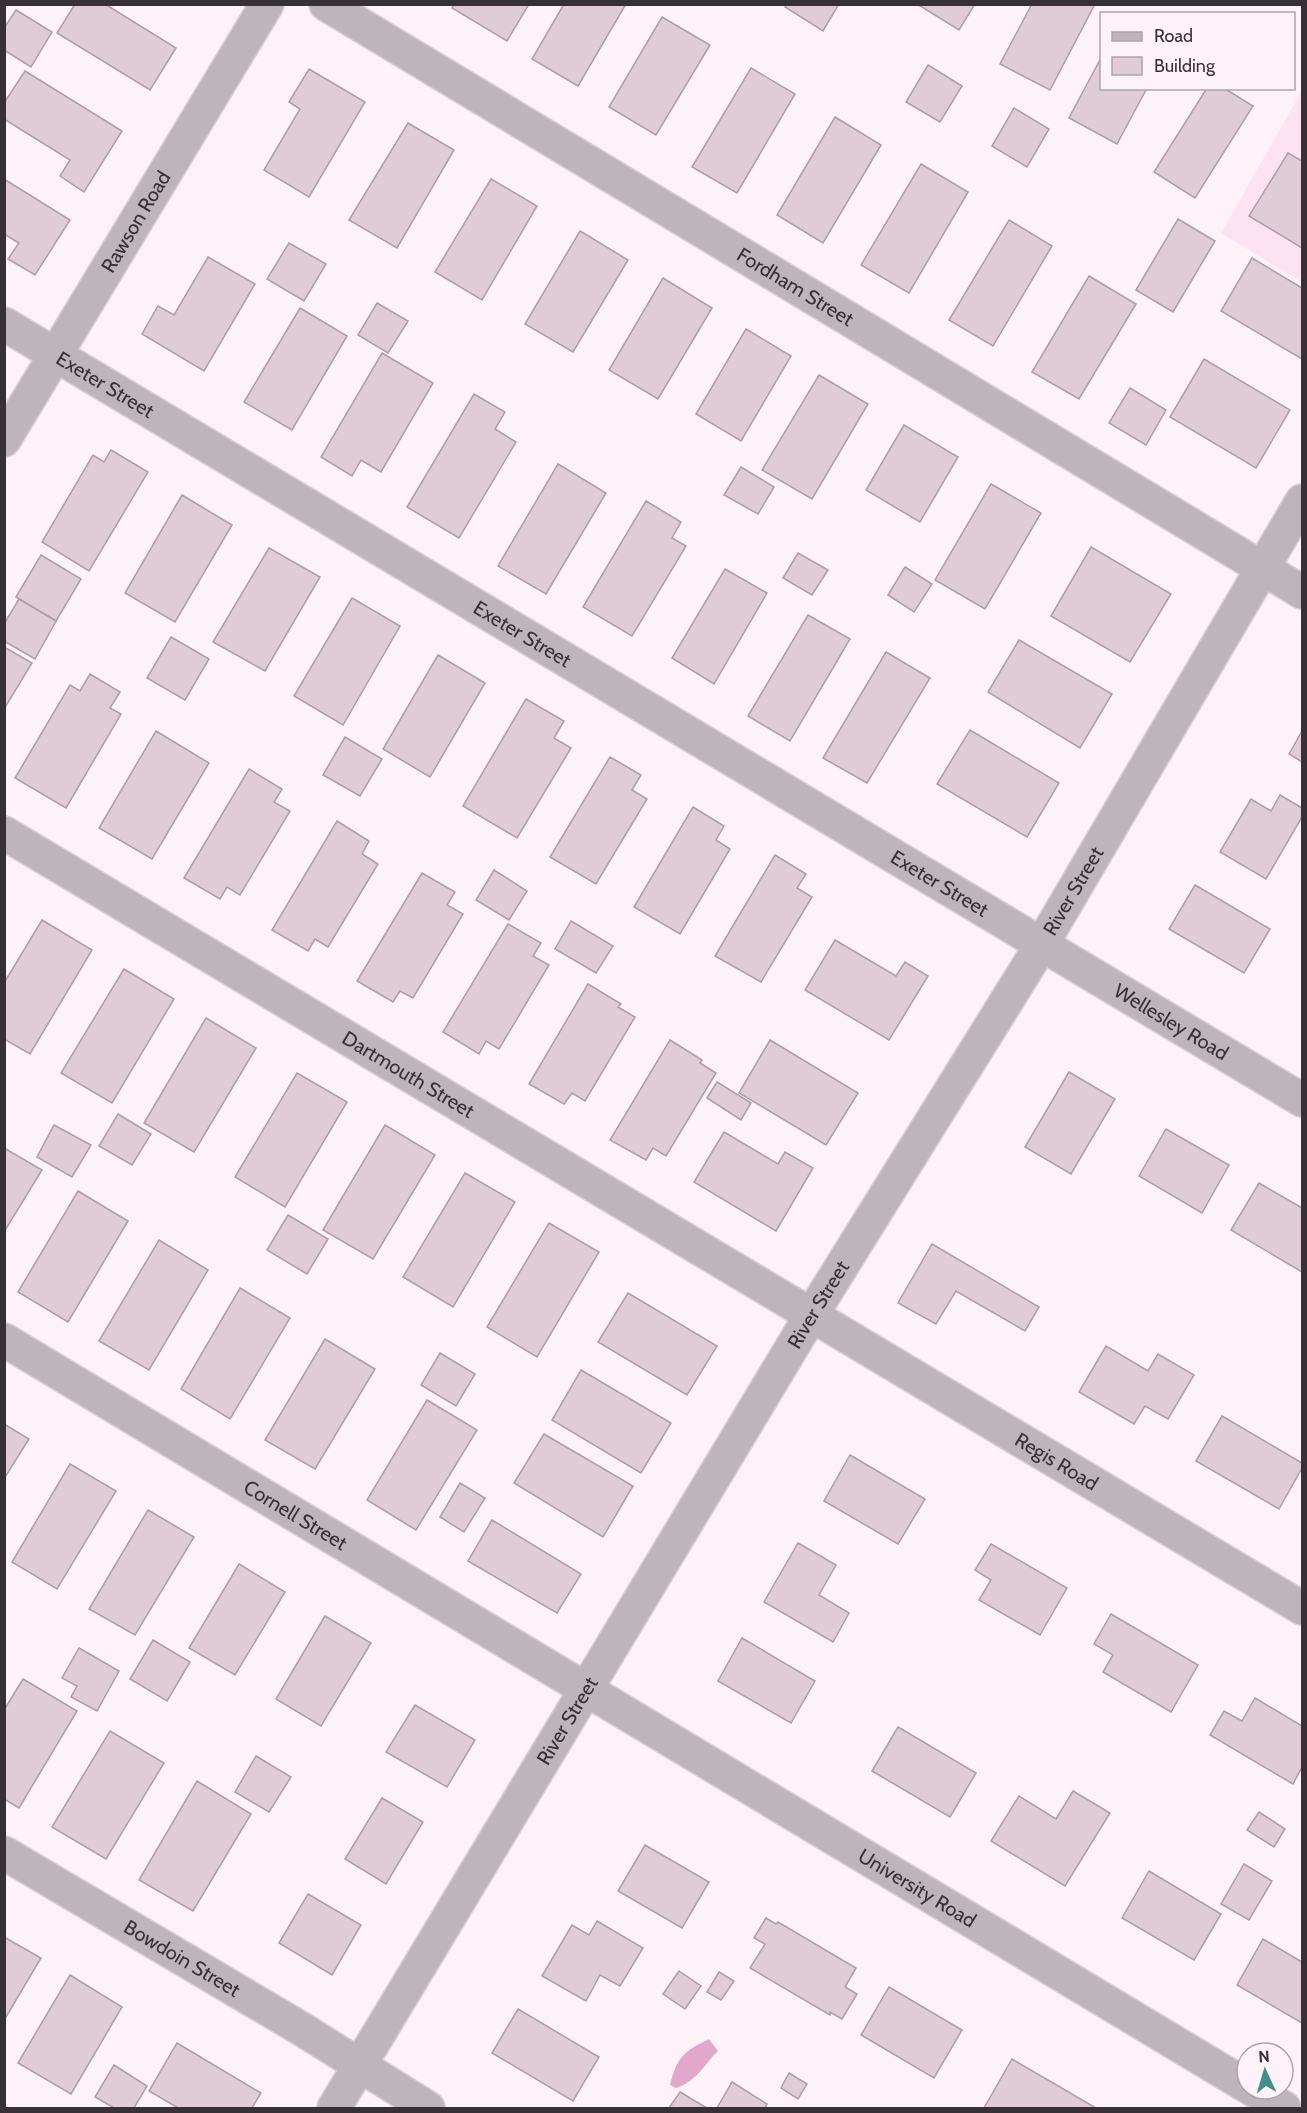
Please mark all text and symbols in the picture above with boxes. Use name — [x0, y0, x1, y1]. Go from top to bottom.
legend — [1100, 12, 1295, 90]
text: Road — [1154, 25, 1193, 47]
text: Building — [1154, 55, 1216, 77]
street label: Rawson Road — [96, 167, 175, 277]
street label: Fordham Street — [733, 243, 858, 331]
street label: Exeter Street — [52, 346, 159, 423]
street label: Exeter Street — [469, 595, 576, 672]
street label: River Street — [1038, 842, 1109, 939]
street label: Exeter Street — [886, 845, 993, 922]
street label: Wellesley Road — [1110, 978, 1233, 1065]
street label: Dartmouth Street — [338, 1026, 479, 1123]
street label: River Street — [782, 1256, 854, 1353]
street label: Regis Road — [1011, 1427, 1103, 1496]
street label: Cornell Street — [240, 1475, 352, 1555]
street label: River Street — [531, 1672, 603, 1769]
street label: University Road — [854, 1843, 980, 1933]
street label: Bowdoin Street — [120, 1915, 245, 2002]
north arrow — [1235, 2041, 1295, 2101]
text: N — [1258, 2047, 1270, 2066]

